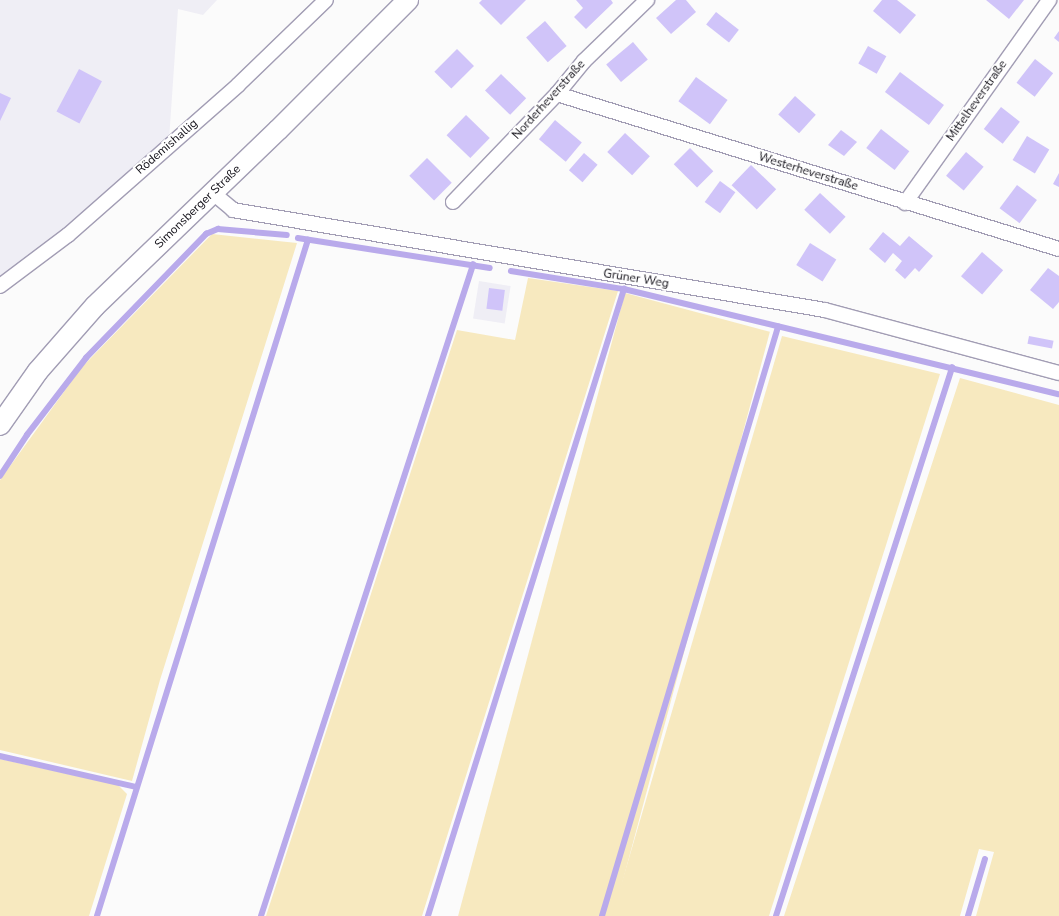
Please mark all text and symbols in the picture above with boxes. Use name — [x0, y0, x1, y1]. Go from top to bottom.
street label: Norderheverstraße — [510, 57, 588, 143]
street label: Mittelheverstraße — [944, 58, 1010, 144]
street label: Rödemishallig — [133, 116, 201, 178]
street label: Westerheverstraße — [756, 150, 860, 194]
street label: Simonsberger Straße — [152, 162, 244, 252]
street label: Grüner Weg — [602, 267, 670, 291]

